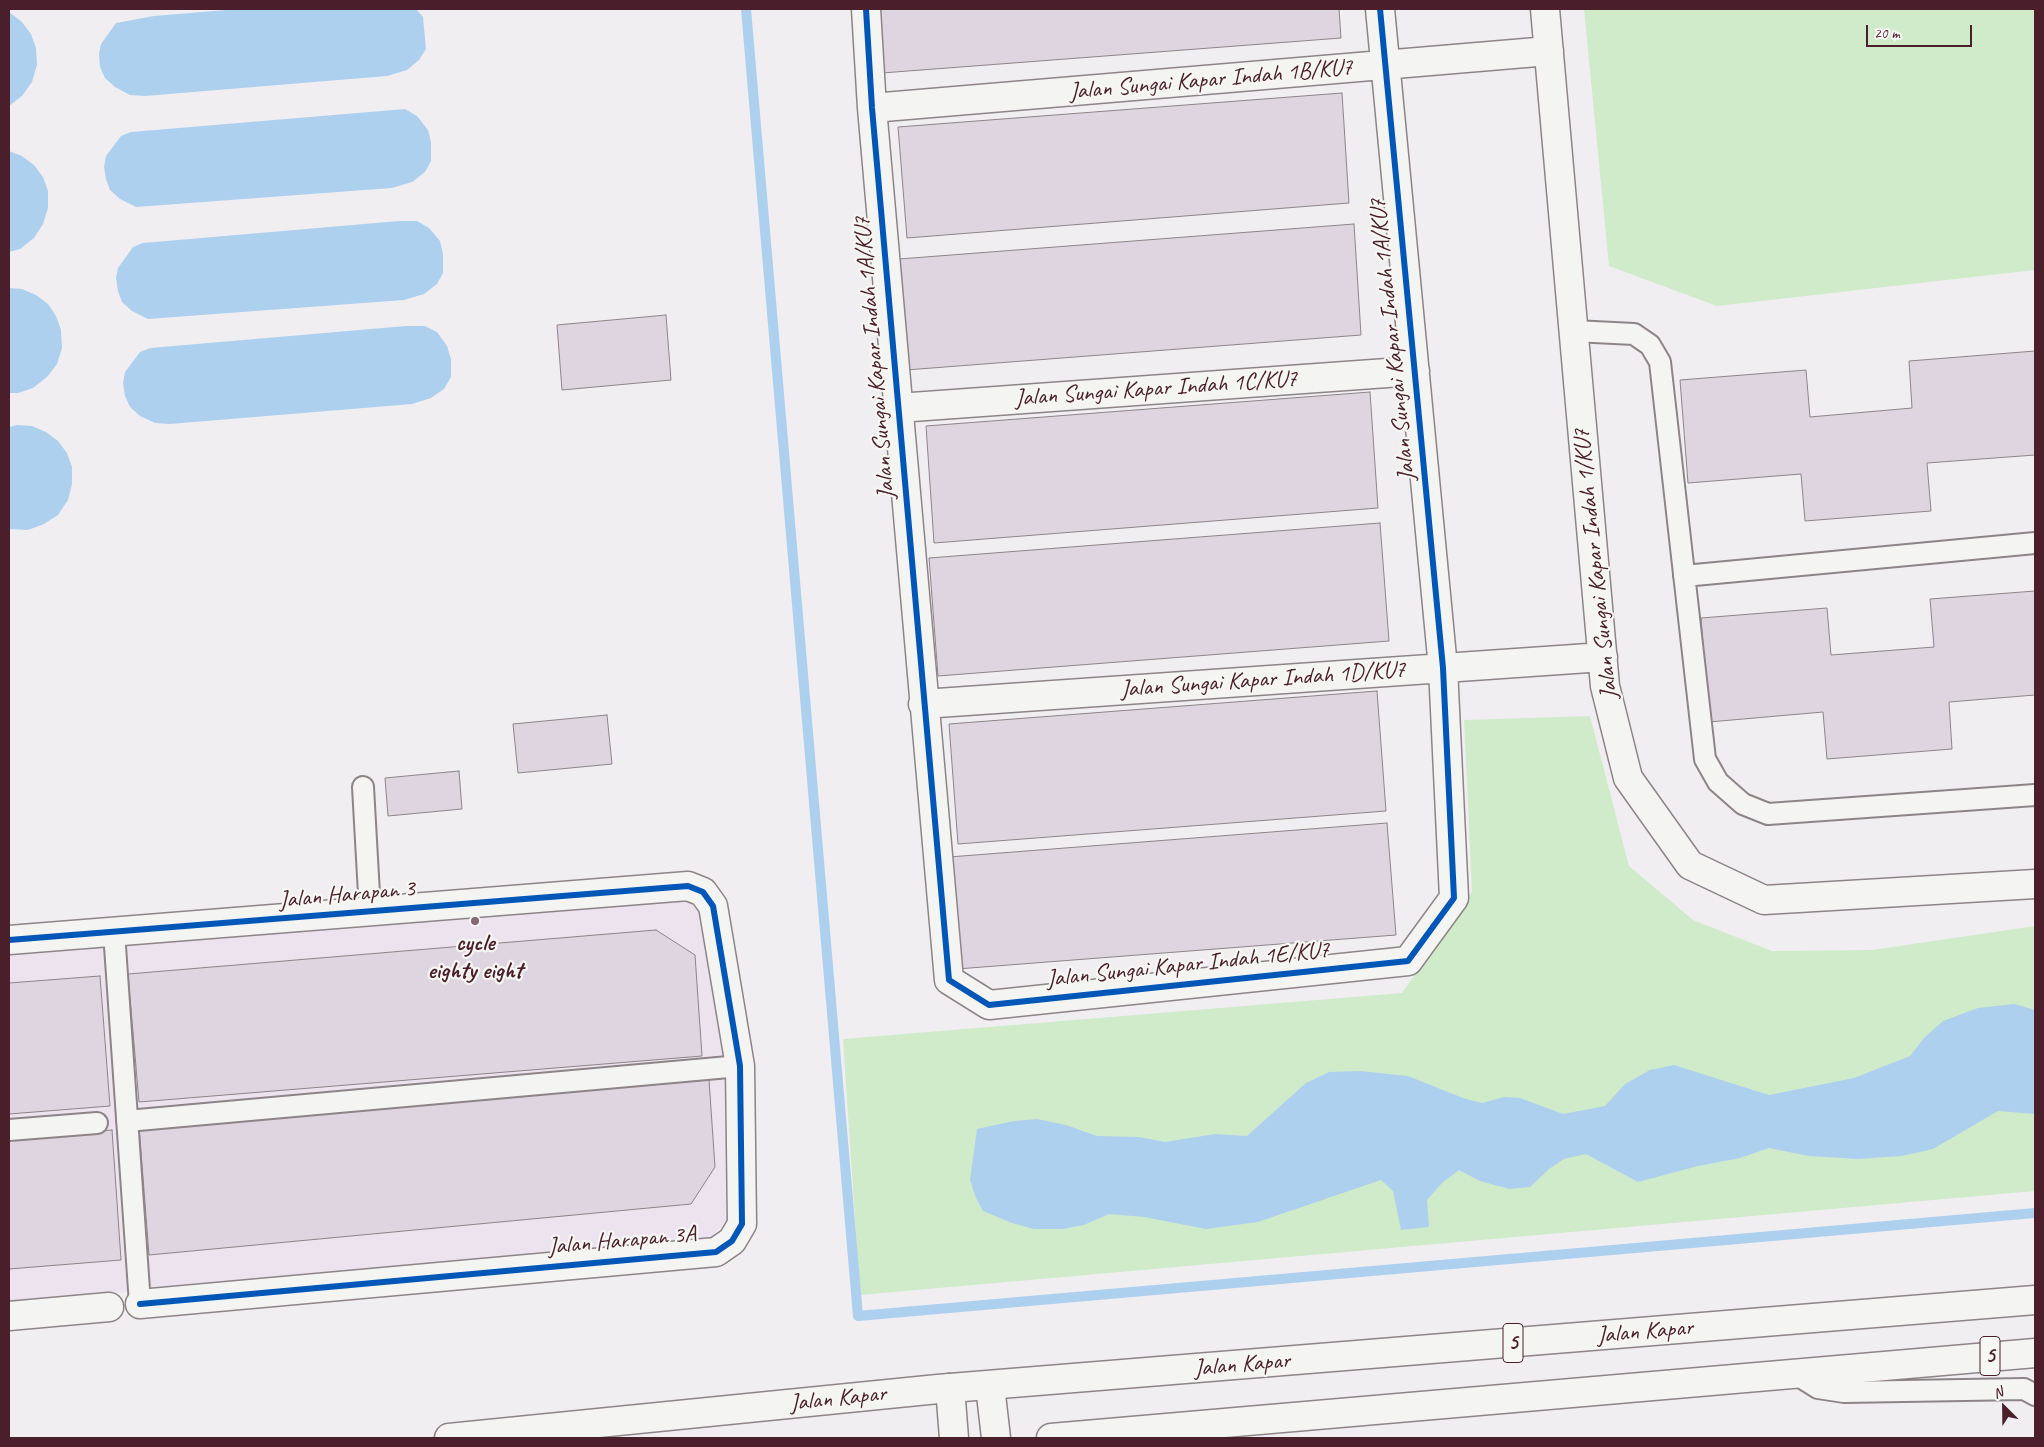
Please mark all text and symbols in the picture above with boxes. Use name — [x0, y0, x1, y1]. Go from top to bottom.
scale bar — [1869, 15, 1975, 47]
text: 20 m — [1874, 24, 1900, 43]
street label: Jalan Sungai Kapar Indah 1B/KU7 — [1068, 53, 1354, 107]
street label: Jalan Sungai Kapar Indah 1A/KU7 — [1364, 197, 1422, 483]
street label: Jalan Sungai Kapar Indah 1A/KU7 — [848, 215, 902, 501]
street label: Jalan Sungai Kapar Indah 1C/KU7 — [1014, 365, 1298, 413]
street label: Jalan Sungai Kapar Indah 1/KU7 — [1567, 427, 1625, 701]
street label: Jalan Sungai Kapar Indah 1D/KU7 — [1120, 656, 1406, 704]
street label: Jalan Harapan 3 — [278, 875, 416, 915]
marker: cycle eighty eight — [469, 915, 481, 927]
place label: cycle eighty eight — [427, 930, 523, 986]
street label: Jalan Sungai Kapar Indah 1E/KU7 — [1045, 936, 1331, 994]
street label: Jalan Harapan 3A — [547, 1220, 697, 1262]
street label: Jalan Kapar — [1596, 1313, 1694, 1351]
road number: 5 — [1503, 1324, 1523, 1362]
road number: 5 — [1980, 1336, 2000, 1375]
street label: Jalan Kapar — [1193, 1346, 1291, 1384]
street label: Jalan Kapar — [788, 1380, 888, 1418]
north arrow — [1979, 1382, 2029, 1432]
text: N — [1991, 1383, 2005, 1402]

